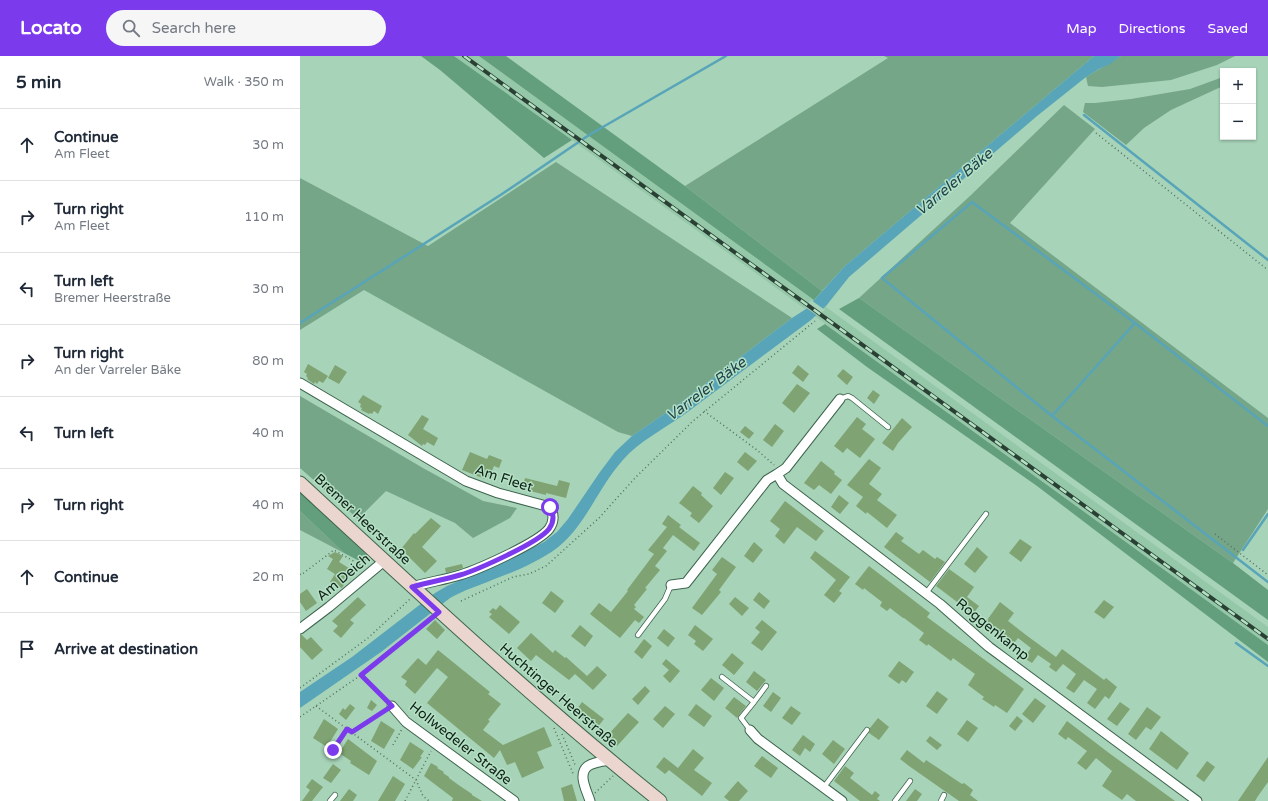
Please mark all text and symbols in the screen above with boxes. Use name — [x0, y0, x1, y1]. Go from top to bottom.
search box — [106, 10, 386, 46]
text: Locato — [20, 17, 82, 39]
icon: search — [120, 17, 142, 39]
text: Search here — [152, 19, 236, 37]
text: Map — [1066, 20, 1097, 37]
text: Directions — [1119, 20, 1186, 37]
text: Saved — [1208, 20, 1248, 37]
map controls — [1220, 68, 1256, 140]
button: + — [1220, 68, 1256, 104]
text: 5 min — [16, 72, 61, 93]
text: Walk · 350 m — [204, 74, 284, 90]
button: − — [1220, 104, 1256, 140]
text: Continue — [54, 128, 118, 146]
icon: ahead — [16, 134, 38, 156]
text: 30 m — [252, 137, 284, 153]
water label: Varreler Bäke — [912, 144, 997, 219]
text: Am Fleet — [54, 146, 110, 162]
text: Turn right — [54, 200, 124, 218]
icon: right — [16, 206, 38, 228]
text: 110 m — [244, 209, 284, 225]
text: Am Fleet — [54, 218, 110, 234]
text: Turn left — [54, 272, 114, 290]
icon: left — [16, 278, 38, 300]
text: 30 m — [252, 281, 284, 297]
text: Bremer Heerstraße — [54, 290, 171, 306]
text: Turn right — [54, 344, 124, 362]
icon: right — [16, 350, 38, 372]
water label: Varreler Bäke — [663, 352, 751, 425]
text: 80 m — [252, 353, 284, 369]
text: An der Varreler Bäke — [54, 362, 181, 378]
icon: left — [16, 422, 38, 444]
text: Turn left — [54, 424, 114, 442]
text: 40 m — [252, 425, 284, 441]
street label: Am Fleet — [473, 461, 536, 496]
street label: Bremer Heerstraße — [311, 470, 414, 568]
icon: right — [16, 494, 38, 516]
text: Turn right — [54, 496, 124, 514]
text: 40 m — [252, 497, 284, 513]
route start — [541, 498, 559, 516]
street label: Am Deich — [313, 550, 373, 605]
icon: ahead — [16, 566, 38, 588]
text: Continue — [54, 568, 118, 586]
text: 20 m — [252, 569, 284, 585]
street label: Roggenkamp — [952, 595, 1033, 664]
icon: arrive — [16, 638, 38, 660]
street label: Huchtinger Heerstraße — [496, 639, 621, 751]
text: Arrive at destination — [54, 640, 198, 658]
street label: Hollwedeler Straße — [406, 698, 515, 789]
route end — [324, 741, 342, 759]

